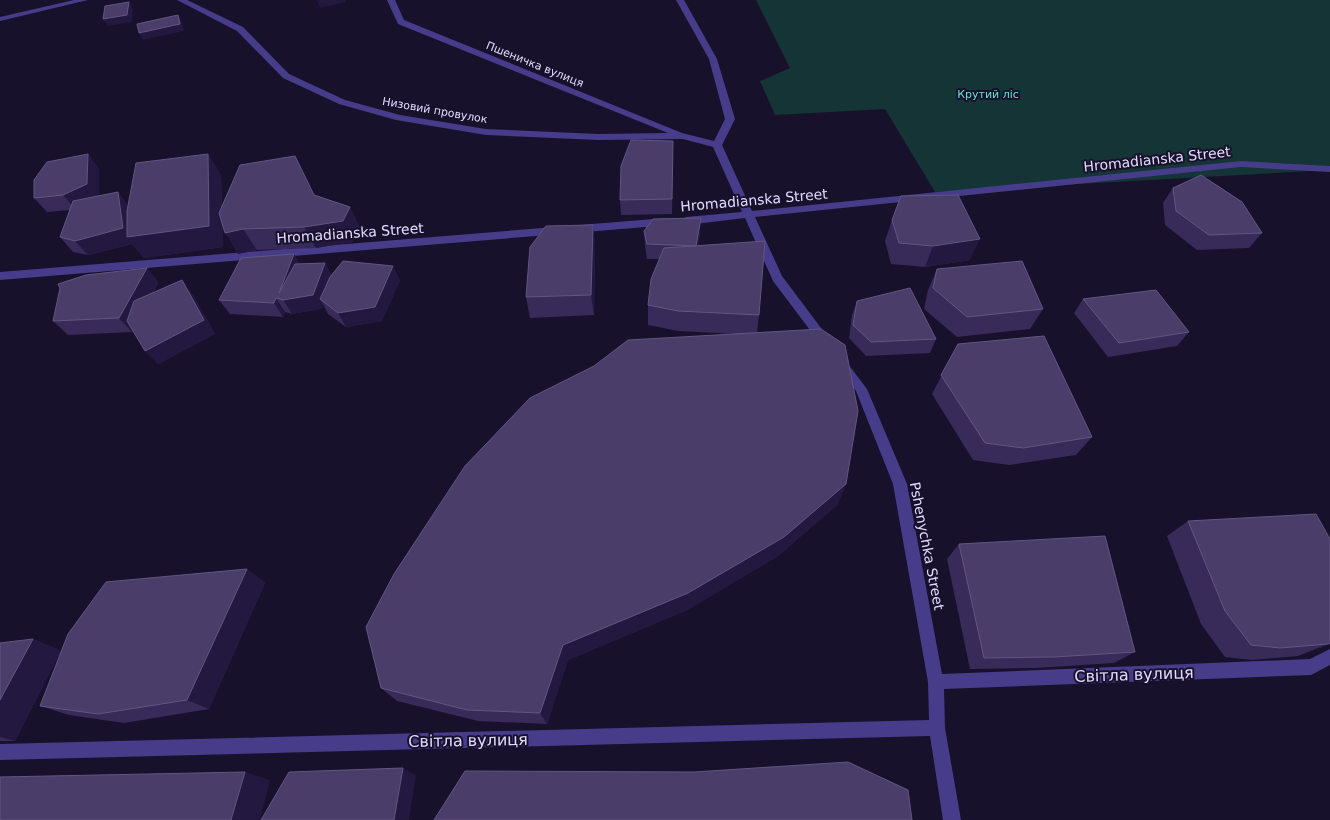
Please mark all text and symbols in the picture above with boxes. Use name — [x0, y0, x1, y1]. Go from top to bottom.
street label: Пшеничка вулиця — [484, 39, 586, 90]
park label: Крутий ліс — [957, 88, 1019, 101]
street label: Низовий провулок — [381, 95, 489, 126]
street label: Hromadianska Street — [1083, 143, 1232, 175]
street label: Hromadianska Street — [680, 186, 829, 214]
street label: Hromadianska Street — [276, 220, 425, 246]
street label: Pshenychka Street — [907, 481, 947, 612]
street label: Світла вулиця — [1074, 663, 1194, 686]
street label: Світла вулиця — [408, 730, 528, 751]

